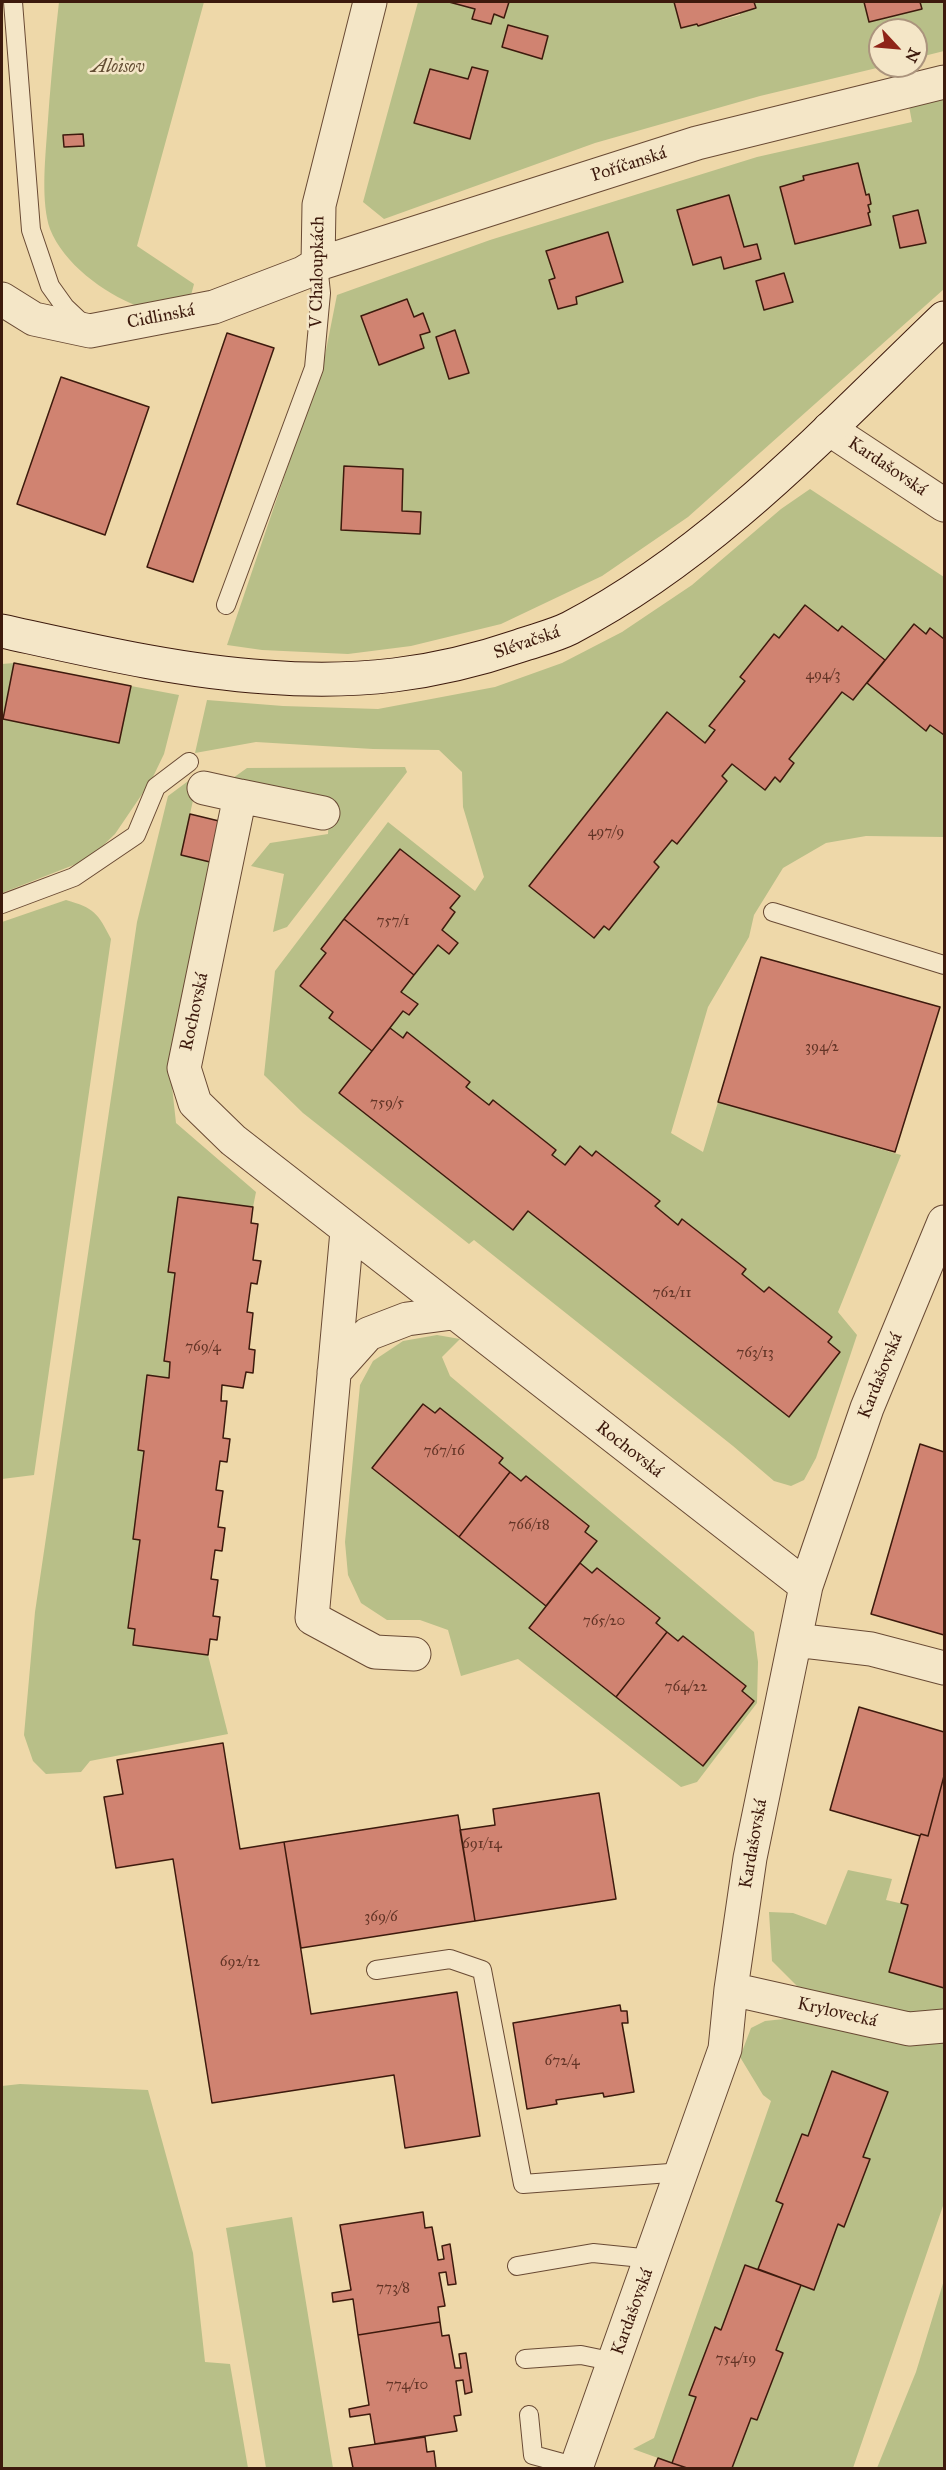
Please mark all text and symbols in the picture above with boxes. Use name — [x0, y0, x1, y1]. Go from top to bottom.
north arrow — [868, 18, 928, 78]
text: N — [901, 45, 924, 65]
park label: Aloisov — [91, 57, 145, 79]
street label: Poříčanská — [589, 143, 669, 187]
street label: V Chaloupkách — [306, 216, 330, 328]
street label: Cidlinská — [125, 300, 197, 334]
street label: Kardašovská — [843, 433, 931, 501]
street label: Slévačská — [491, 622, 563, 664]
house number: 494/3 — [806, 666, 840, 684]
house number: 497/9 — [588, 823, 624, 841]
house number: 757/1 — [377, 912, 409, 930]
street label: Rochovská — [176, 971, 214, 1053]
house number: 394/2 — [805, 1038, 839, 1056]
house number: 759/5 — [370, 1094, 404, 1112]
house number: 762/11 — [653, 1284, 691, 1302]
street label: Kardašovská — [854, 1330, 908, 1422]
house number: 769/4 — [185, 1338, 221, 1356]
house number: 763/13 — [736, 1344, 774, 1362]
street label: Rochovská — [591, 1417, 667, 1483]
house number: 767/16 — [423, 1442, 465, 1460]
house number: 766/18 — [508, 1516, 550, 1534]
house number: 765/20 — [583, 1612, 625, 1630]
house number: 764/22 — [665, 1678, 707, 1696]
street label: Kardašovská — [736, 1798, 772, 1890]
house number: 691/14 — [462, 1835, 502, 1853]
house number: 369/6 — [364, 1908, 398, 1926]
house number: 692/12 — [220, 1953, 260, 1971]
street label: Krylovecká — [795, 1993, 879, 2033]
house number: 672/4 — [544, 2052, 580, 2070]
street label: Kardašovská — [607, 2266, 659, 2358]
house number: 773/8 — [376, 2279, 410, 2297]
house number: 754/19 — [716, 2350, 756, 2368]
house number: 774/10 — [386, 2376, 428, 2394]

